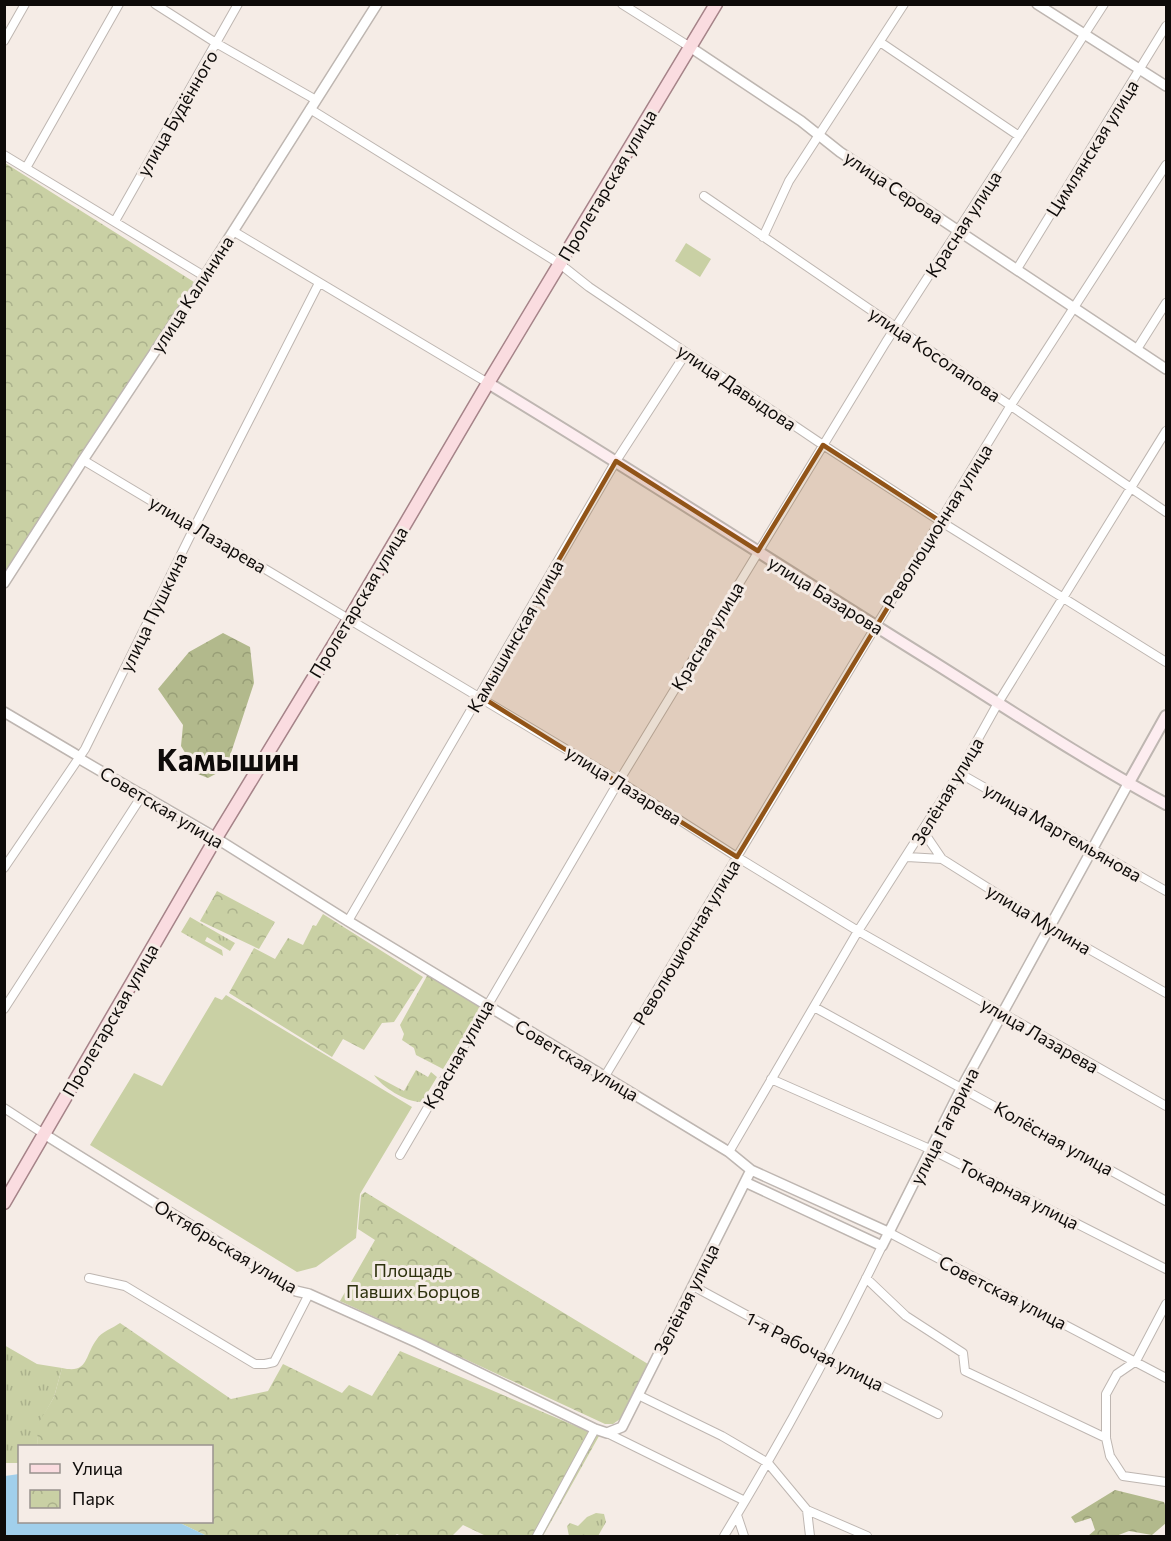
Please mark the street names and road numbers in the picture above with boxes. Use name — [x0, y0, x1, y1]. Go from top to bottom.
street label: улица Будённого — [132, 46, 222, 180]
street label: Цимлянская улица — [1041, 76, 1143, 220]
street label: Пролетарская улица — [553, 105, 661, 265]
street label: улица Серова — [840, 146, 948, 228]
street label: Красная улица — [920, 167, 1006, 281]
street label: улица Калинина — [146, 231, 238, 357]
street label: улица Косолапова — [865, 302, 1005, 406]
street label: улица Давыдова — [673, 339, 801, 435]
street label: Революционная улица — [878, 440, 996, 612]
street label: улица Лазарева — [146, 490, 270, 578]
street label: Пролетарская улица — [304, 522, 412, 682]
street label: улица Пушкина — [115, 549, 191, 675]
street label: улица Базарова — [764, 551, 888, 639]
street label: Камышинская улица — [462, 556, 568, 716]
street label: Красная улица — [666, 578, 748, 694]
street label: Зелёная улица — [906, 733, 988, 849]
street label: улица Лазарева — [562, 741, 686, 829]
street label: Советская улица — [96, 761, 228, 853]
street label: улица Мартемьянова — [980, 778, 1146, 886]
street label: Революционная улица — [628, 855, 744, 1029]
street label: улица Мулина — [983, 879, 1095, 959]
street label: Пролетарская улица — [57, 940, 163, 1100]
street label: улица Лазарева — [977, 992, 1103, 1078]
street label: Красная улица — [418, 995, 498, 1113]
street label: Советская улица — [511, 1014, 643, 1106]
street label: улица Гагарина — [905, 1064, 983, 1188]
street label: Колёсная улица — [991, 1096, 1117, 1180]
street label: Токарная улица — [955, 1154, 1083, 1234]
street label: Октябрьская улица — [150, 1195, 302, 1297]
street label: Зелёная улица — [649, 1240, 723, 1358]
street label: Советская улица — [935, 1250, 1071, 1334]
street label: 1-я Рабочая улица — [742, 1307, 888, 1395]

